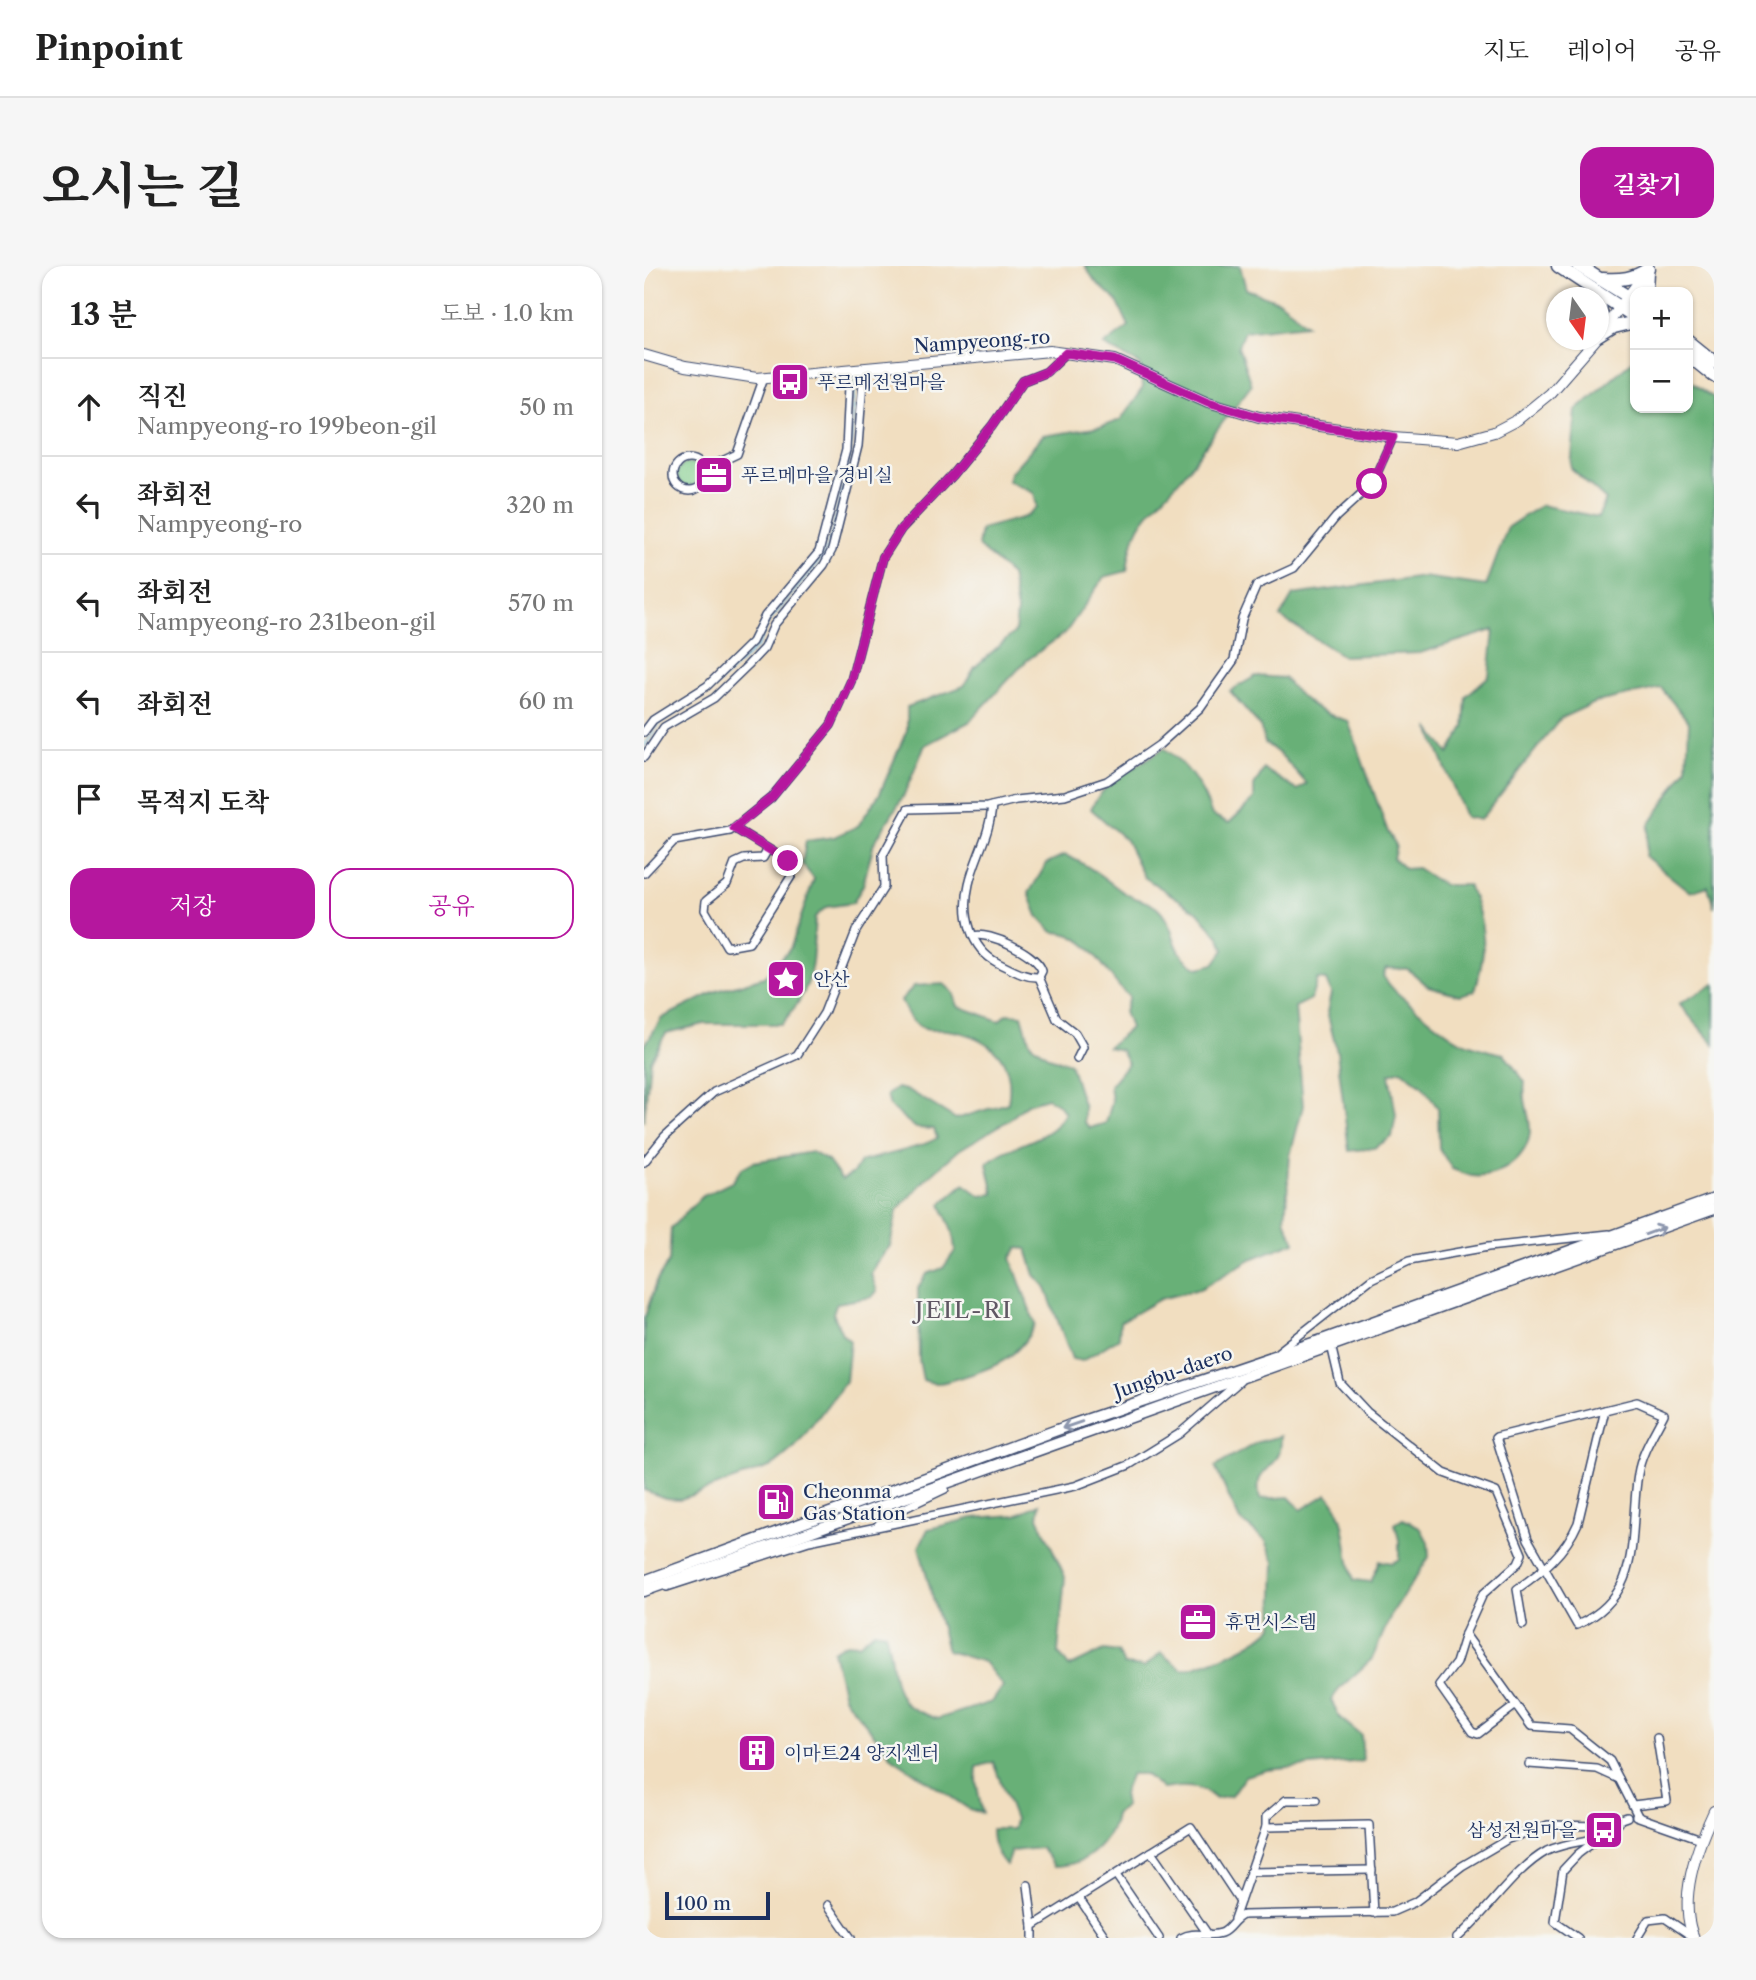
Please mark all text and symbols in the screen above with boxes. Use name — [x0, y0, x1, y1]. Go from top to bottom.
text: Pinpoint — [35, 28, 183, 69]
text: 지도 — [1483, 36, 1529, 65]
text: 레이어 — [1567, 36, 1637, 65]
text: 공유 — [1675, 36, 1721, 65]
button: 길찾기 — [1580, 147, 1714, 218]
text: 오시는 길 — [42, 155, 244, 216]
north arrow — [1546, 287, 1609, 350]
map controls — [1630, 287, 1693, 413]
button: + — [1630, 287, 1693, 350]
text: 13 분 — [70, 296, 137, 333]
text: 도보 · 1.0 km — [440, 299, 574, 327]
street label: Nampyeong-ro — [913, 325, 1051, 358]
button: − — [1630, 350, 1693, 413]
bus stop icon: 푸르메전원마을 — [769, 361, 811, 403]
place label: 푸르메전원마을 — [817, 371, 945, 394]
text: 직진 — [137, 380, 187, 412]
icon: ahead — [70, 388, 108, 426]
text: 50 m — [519, 393, 574, 421]
text: Nampyeong-ro 199beon-gil — [137, 412, 437, 440]
office icon: 푸르메마을 경비실 — [693, 454, 735, 496]
place label: 푸르메마을 경비실 — [741, 464, 893, 487]
route start — [1356, 468, 1387, 499]
text: 좌회전 — [137, 478, 212, 510]
icon: left — [70, 486, 108, 524]
text: 320 m — [506, 491, 574, 519]
text: Nampyeong-ro — [137, 510, 302, 538]
text: 좌회전 — [137, 576, 212, 608]
icon: left — [70, 584, 108, 622]
text: 570 m — [508, 589, 574, 617]
text: Nampyeong-ro 231beon-gil — [137, 608, 436, 636]
icon: left — [70, 682, 108, 720]
text: 60 m — [518, 687, 574, 715]
text: 좌회전 — [137, 688, 212, 720]
icon: arrive — [70, 780, 108, 818]
text: 목적지 도착 — [137, 786, 269, 818]
route end — [772, 845, 803, 876]
button: 저장 — [70, 868, 315, 939]
button: 공유 — [329, 868, 574, 939]
place icon: 안산 — [765, 958, 807, 1000]
place label: 안산 — [813, 968, 850, 991]
one-way arrow — [1643, 1224, 1665, 1236]
district label: JEIL-RI — [912, 1296, 1013, 1324]
street label: Jungbu-daero — [1108, 1341, 1235, 1404]
one-way arrow — [1062, 1420, 1083, 1433]
place label: Cheonma Gas Station — [803, 1480, 906, 1525]
fuel station icon: Cheonma Gas Station — [755, 1481, 797, 1523]
office icon: 휴먼시스템 — [1177, 1601, 1219, 1643]
place label: 휴먼시스템 — [1225, 1611, 1317, 1634]
building icon: 이마트24 양지센터 — [736, 1732, 778, 1774]
place label: 이마트24 양지센터 — [784, 1742, 939, 1765]
bus stop icon: 삼성전원마을 — [1583, 1809, 1625, 1851]
place label: 삼성전원마을 — [1467, 1819, 1577, 1842]
scale bar — [665, 1889, 770, 1921]
text: 100 m — [676, 1892, 731, 1915]

